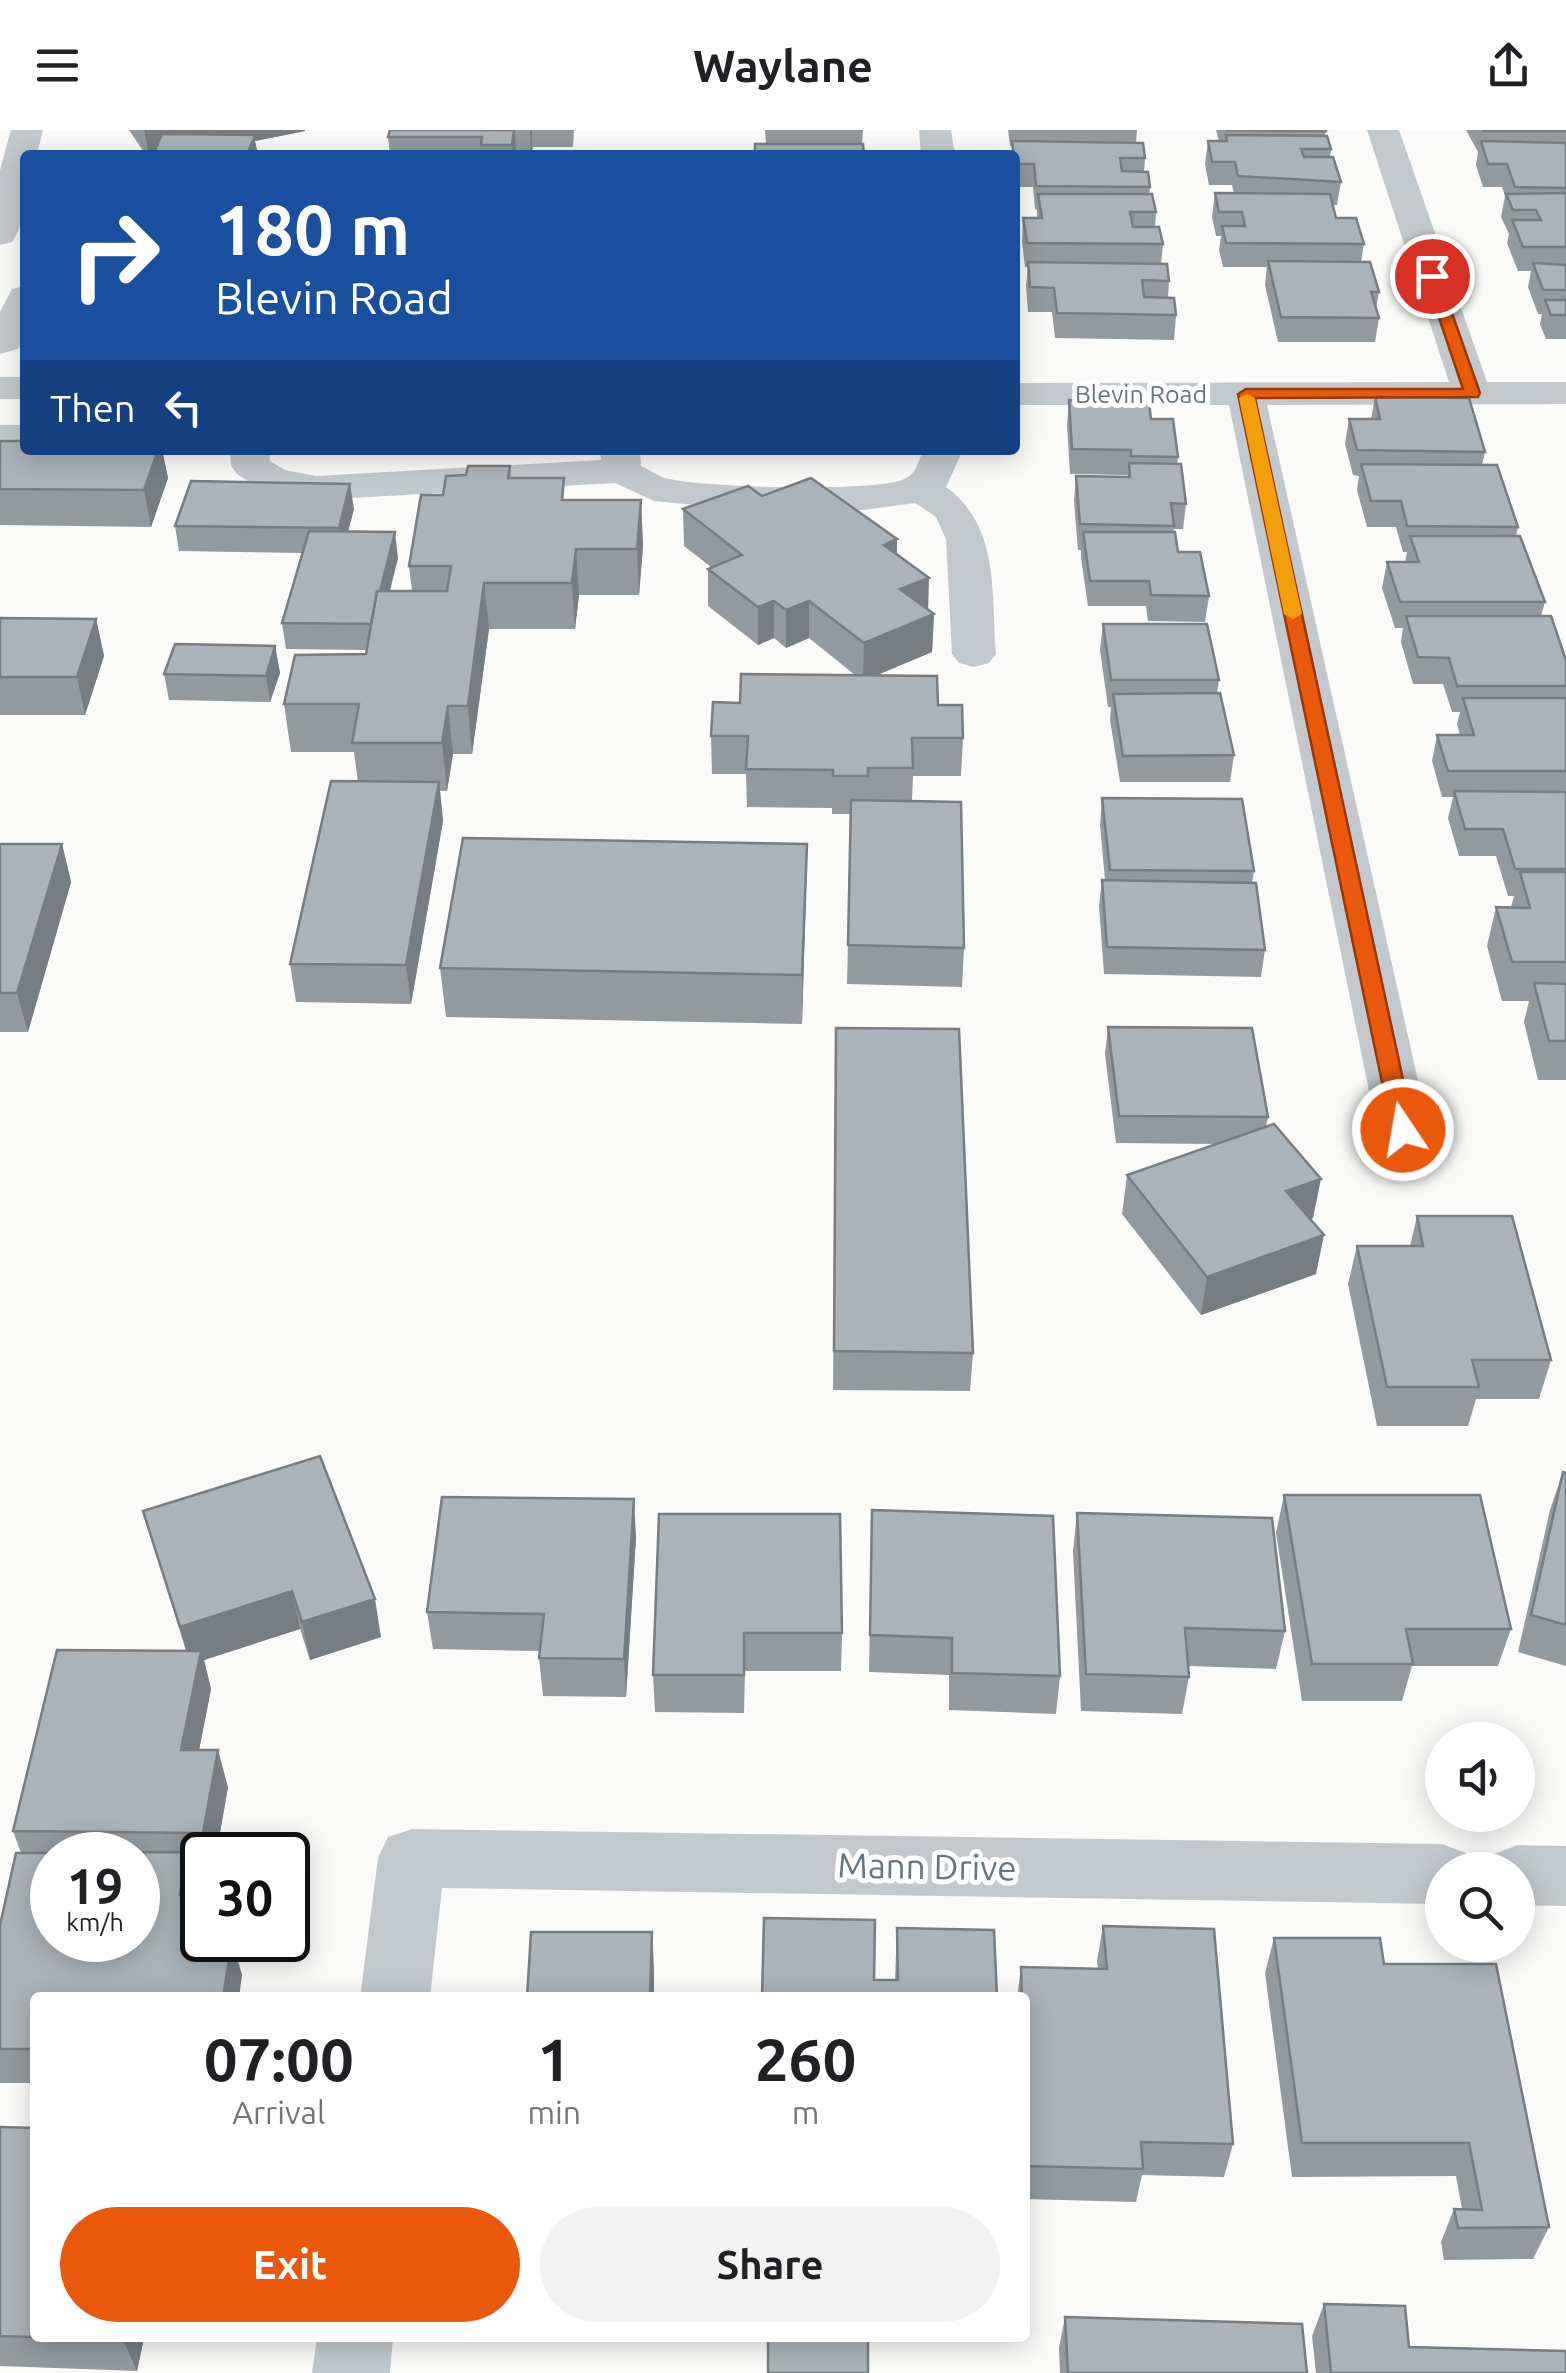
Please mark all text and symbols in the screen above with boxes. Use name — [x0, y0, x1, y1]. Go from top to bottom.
icon: menu — [30, 38, 85, 93]
icon: share — [1481, 38, 1536, 93]
text: Waylane — [693, 40, 873, 91]
icon: right — [50, 190, 180, 320]
text: 180 m — [215, 190, 410, 268]
pin — [1390, 234, 1475, 319]
icon: arrive — [1405, 249, 1460, 304]
text: Blevin Road — [215, 272, 453, 323]
icon: left — [156, 380, 211, 435]
street label: Blevin Road — [1075, 380, 1207, 408]
text: Then — [50, 387, 136, 429]
position arrow — [1351, 1078, 1455, 1182]
map controls — [1425, 1722, 1535, 1962]
button: sound — [1425, 1722, 1535, 1832]
speed limit sign: 30 — [180, 1832, 310, 1962]
street label: Mann Drive — [837, 1844, 1017, 1888]
button: search — [1425, 1852, 1535, 1962]
text: 19 — [67, 1857, 123, 1913]
text: km/h — [66, 1908, 124, 1936]
text: 07:00 — [204, 2025, 354, 2092]
text: 1 — [537, 2025, 571, 2092]
text: 260 — [755, 2025, 856, 2092]
text: Arrival — [232, 2094, 325, 2130]
text: min — [527, 2094, 581, 2130]
text: m — [792, 2094, 819, 2130]
button: Exit — [60, 2207, 520, 2322]
button: Share — [540, 2207, 1000, 2322]

